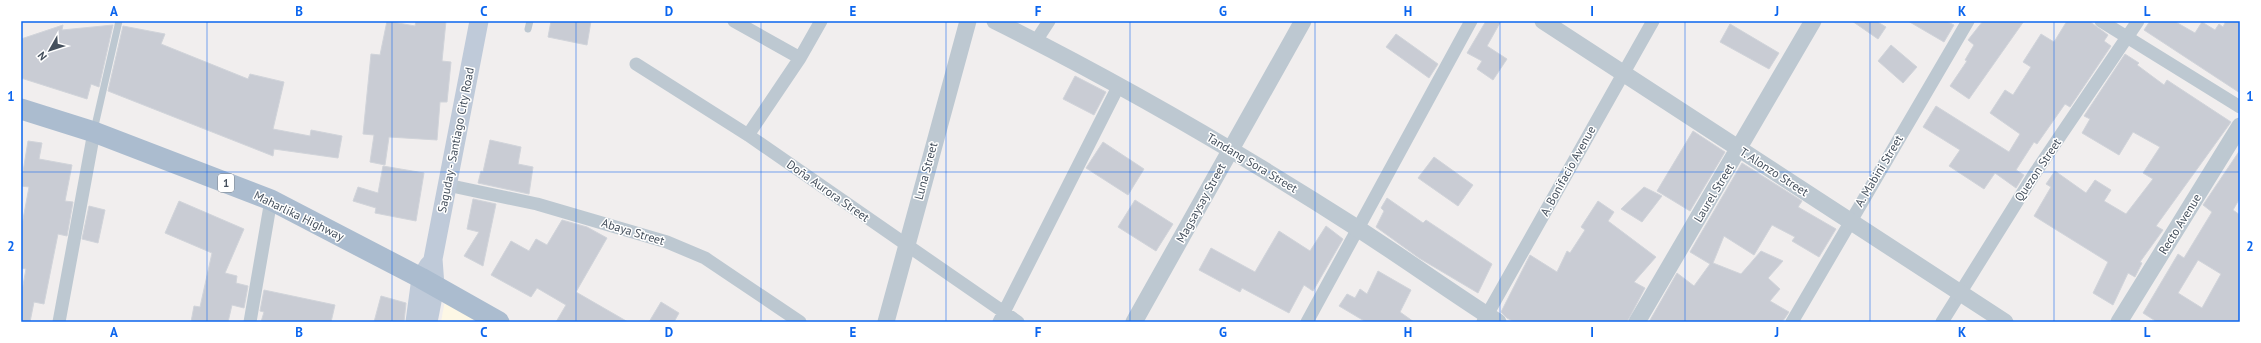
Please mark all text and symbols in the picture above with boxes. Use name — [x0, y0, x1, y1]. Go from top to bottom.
text: A — [110, 3, 118, 20]
text: B — [295, 3, 303, 20]
text: C — [480, 3, 488, 20]
text: D — [665, 3, 673, 20]
text: E — [850, 3, 857, 20]
text: F — [1035, 3, 1042, 20]
text: G — [1219, 3, 1227, 20]
text: H — [1404, 3, 1412, 20]
text: I — [1590, 3, 1594, 20]
text: J — [1774, 3, 1779, 20]
text: K — [1958, 3, 1966, 20]
text: L — [2144, 3, 2151, 20]
north arrow — [30, 30, 70, 70]
text: N — [35, 49, 50, 64]
street label: Saguday - Santiago City Road — [434, 66, 477, 214]
text: 1 — [7, 88, 15, 105]
text: 1 — [2246, 88, 2254, 105]
street label: A. Bonifacio Avenue — [1537, 123, 1598, 218]
street label: Tandang Sora Street — [1204, 130, 1300, 196]
street label: A. Mabini Street — [1851, 132, 1906, 209]
street label: Quezon Street — [2011, 135, 2064, 204]
street label: Luna Street — [911, 141, 940, 201]
street label: T. Alonzo Street — [1737, 144, 1811, 199]
street label: Doña Aurora Street — [784, 156, 873, 225]
street label: Magsaysay Street — [1173, 160, 1229, 245]
street label: Laurel Street — [1690, 161, 1737, 225]
road number: 1 — [218, 174, 234, 192]
street label: Maharlika Highway — [252, 187, 347, 244]
street label: Recto Avenue — [2155, 191, 2204, 257]
street label: Abaya Street — [600, 215, 666, 248]
text: 2 — [7, 238, 15, 255]
text: 2 — [2246, 238, 2254, 255]
text: A — [110, 324, 118, 341]
text: B — [295, 324, 303, 341]
text: C — [480, 324, 488, 341]
text: D — [665, 324, 673, 341]
text: E — [850, 324, 857, 341]
text: F — [1035, 324, 1042, 341]
text: G — [1219, 324, 1227, 341]
text: H — [1404, 324, 1412, 341]
text: I — [1590, 324, 1594, 341]
text: J — [1774, 324, 1779, 341]
text: K — [1958, 324, 1966, 341]
text: L — [2144, 324, 2151, 341]

